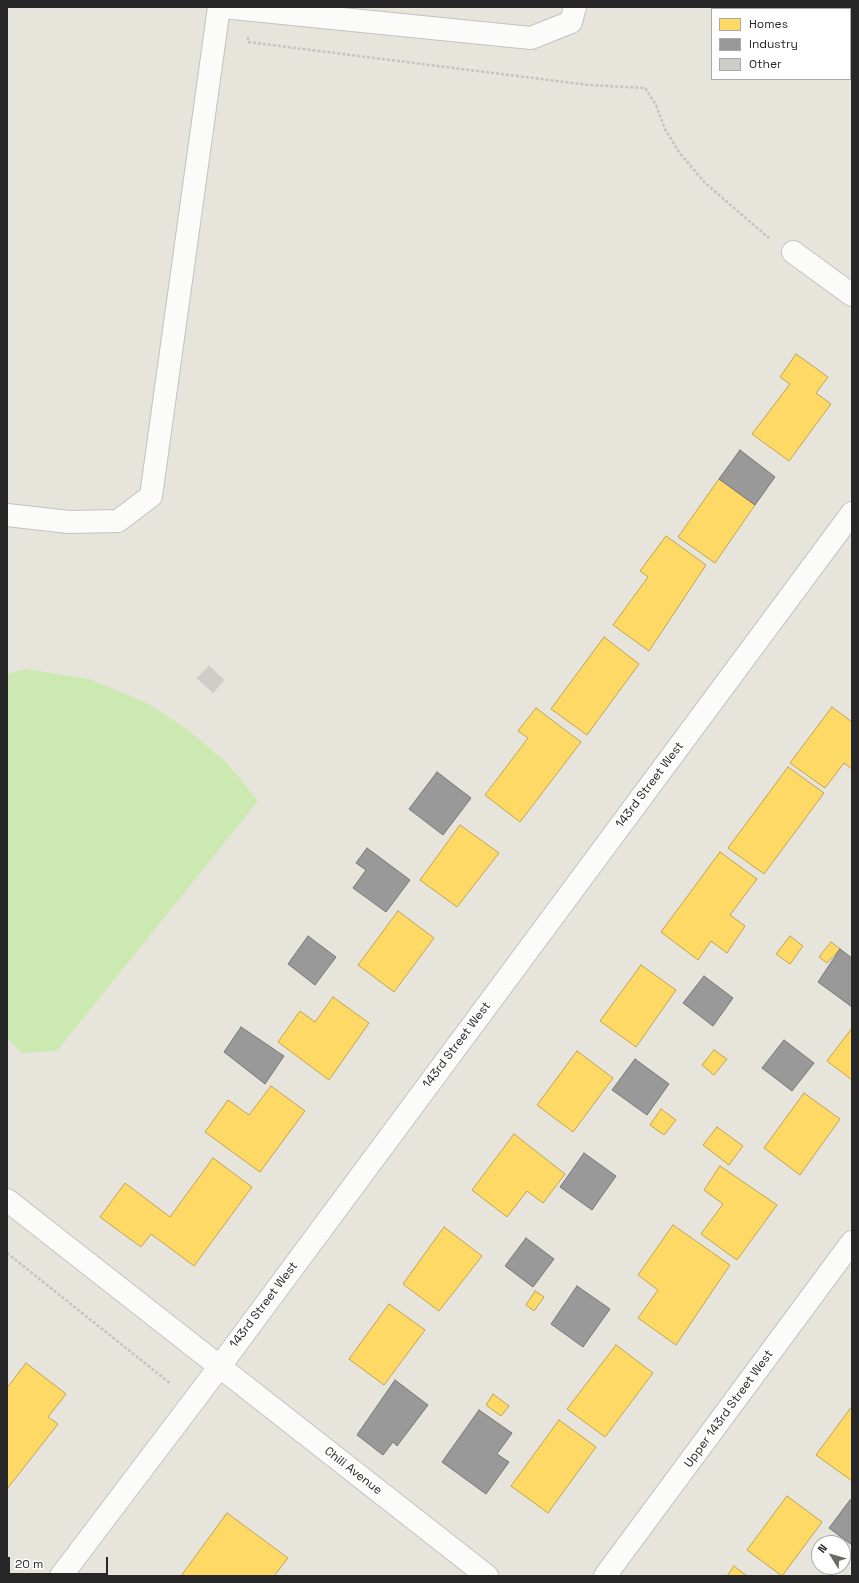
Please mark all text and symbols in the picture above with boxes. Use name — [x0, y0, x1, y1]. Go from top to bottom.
legend — [711, 8, 851, 80]
text: Homes — [749, 16, 788, 32]
text: Industry — [749, 36, 798, 52]
text: Other — [749, 56, 782, 72]
street label: 143rd Street West — [613, 739, 687, 831]
street label: 143rd Street West — [420, 999, 494, 1091]
street label: 143rd Street West — [227, 1259, 301, 1351]
street label: Upper 143rd Street West — [681, 1347, 777, 1471]
street label: Chili Avenue — [321, 1444, 385, 1498]
north arrow — [811, 1535, 851, 1575]
text: N — [814, 1541, 830, 1556]
scale bar — [10, 1549, 110, 1575]
text: 20 m — [15, 1556, 43, 1572]

